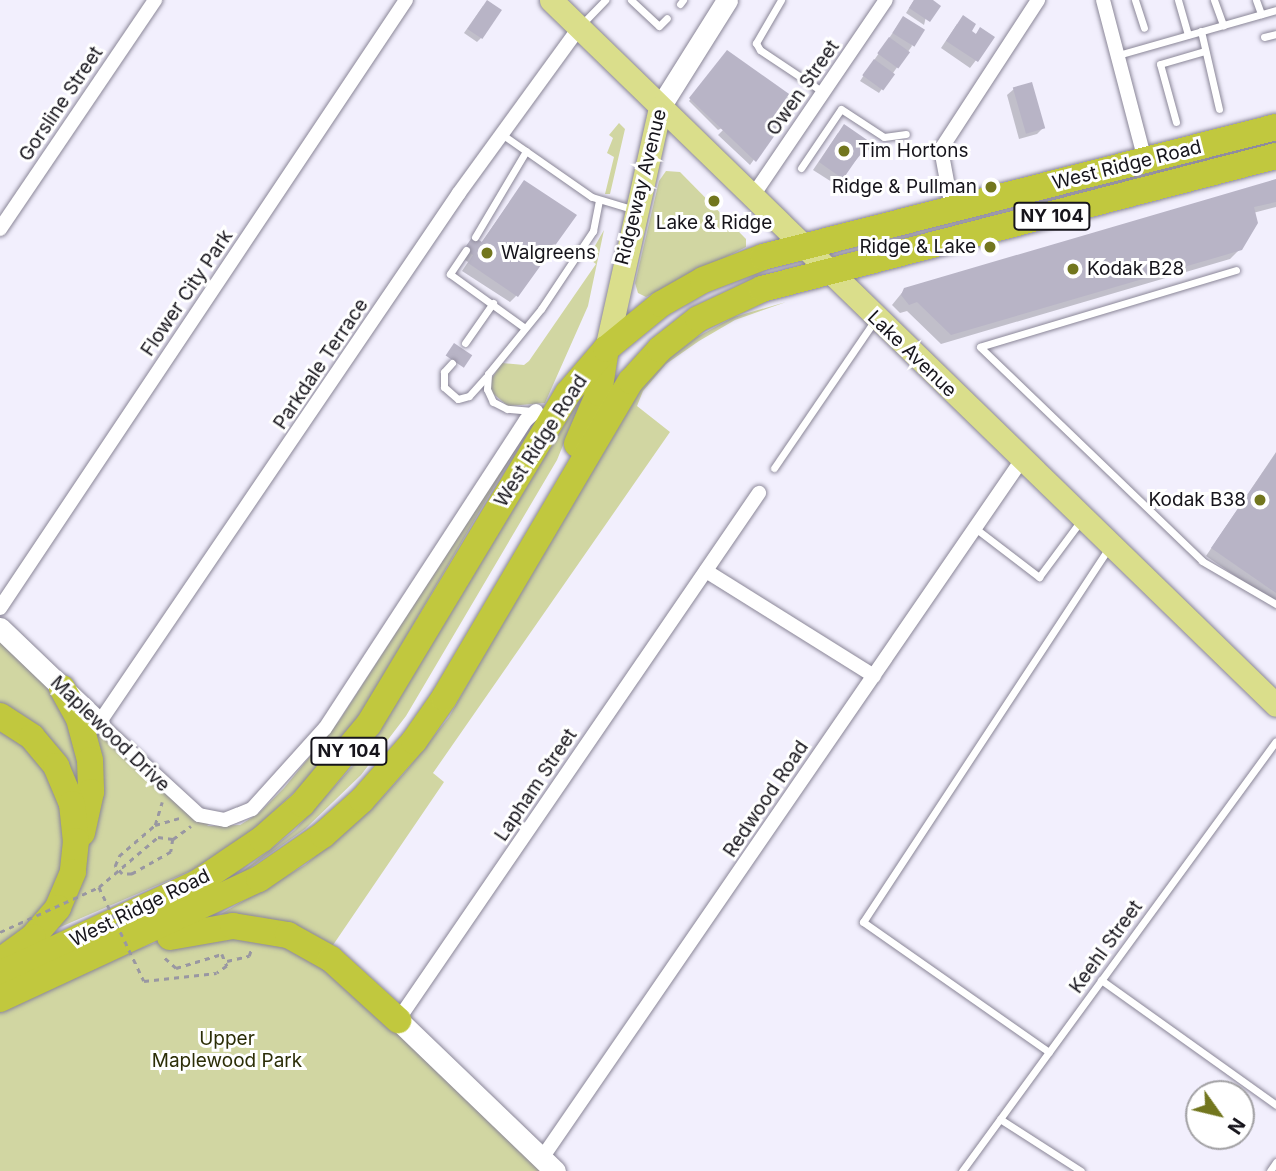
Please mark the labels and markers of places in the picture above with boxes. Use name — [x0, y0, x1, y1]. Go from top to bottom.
place label: Tim Hortons — [858, 140, 968, 162]
marker: Tim Hortons — [836, 143, 852, 159]
place label: Ridge & Pullman — [832, 176, 977, 198]
marker: Ridge & Pullman — [983, 179, 999, 195]
marker: Lake & Ridge — [706, 193, 722, 209]
place label: Lake & Ridge — [656, 212, 772, 234]
place label: Ridge & Lake — [859, 236, 976, 258]
marker: Ridge & Lake — [982, 239, 998, 255]
place label: Walgreens — [501, 242, 596, 264]
marker: Walgreens — [479, 245, 495, 261]
place label: Kodak B28 — [1087, 258, 1184, 280]
marker: Kodak B28 — [1065, 261, 1081, 277]
place label: Kodak B38 — [1149, 489, 1246, 511]
marker: Kodak B38 — [1252, 492, 1268, 508]

